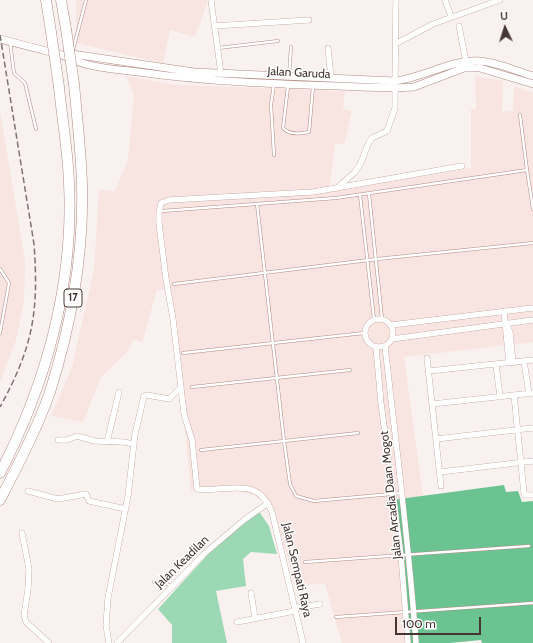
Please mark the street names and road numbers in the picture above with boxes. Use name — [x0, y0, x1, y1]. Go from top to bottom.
street label: Jalan Garuda — [267, 64, 331, 82]
road number: 17 — [64, 289, 82, 307]
street label: Jalan Arcadia Daan Mogot — [377, 430, 405, 560]
street label: Jalan Sempati Raya — [279, 521, 315, 619]
street label: Jalan Keadilan — [152, 533, 212, 591]

